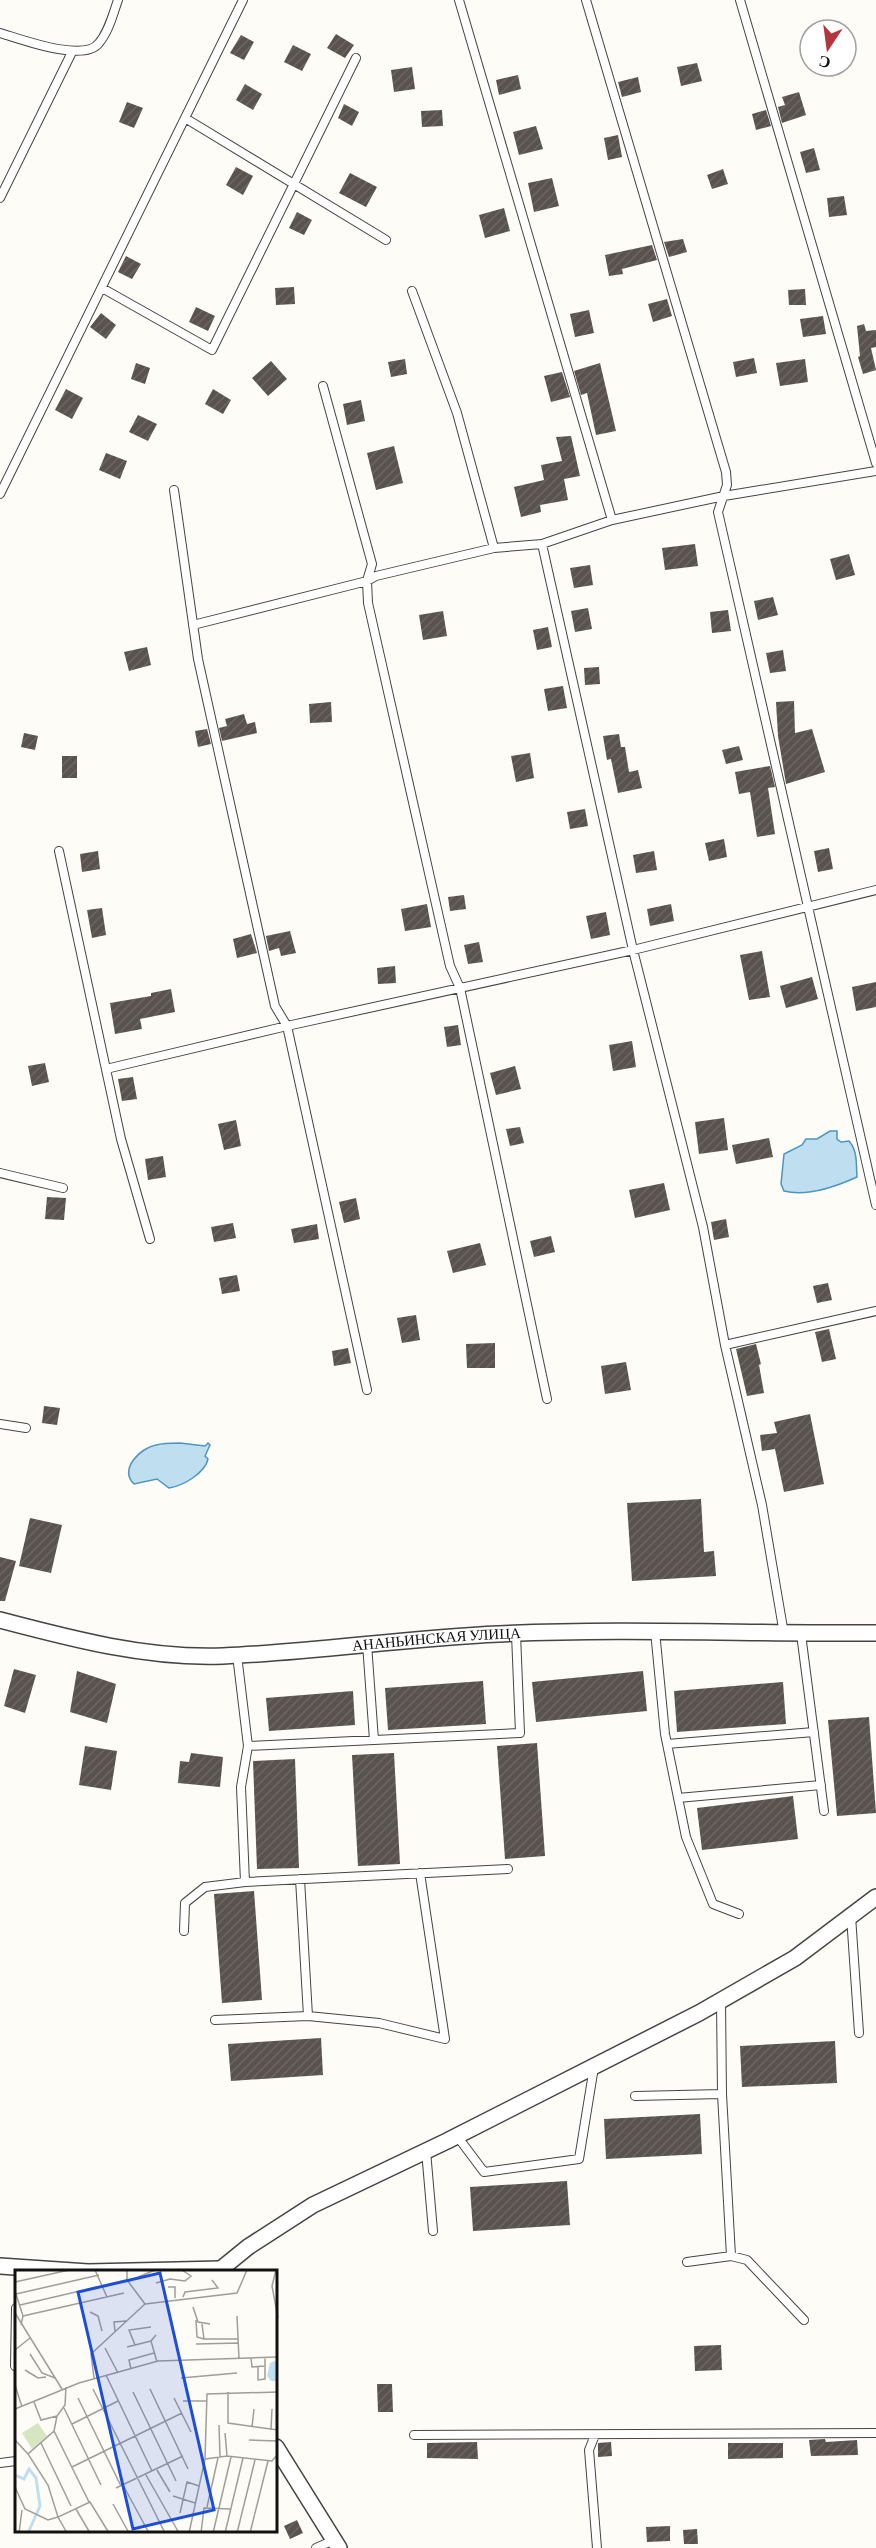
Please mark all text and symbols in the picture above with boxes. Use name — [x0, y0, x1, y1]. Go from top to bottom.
north arrow — [798, 18, 858, 78]
text: С — [817, 53, 832, 72]
street label: АНАНЬИНСКАЯ УЛИЦА — [352, 1625, 521, 1654]
inset map — [15, 2270, 278, 2533]

